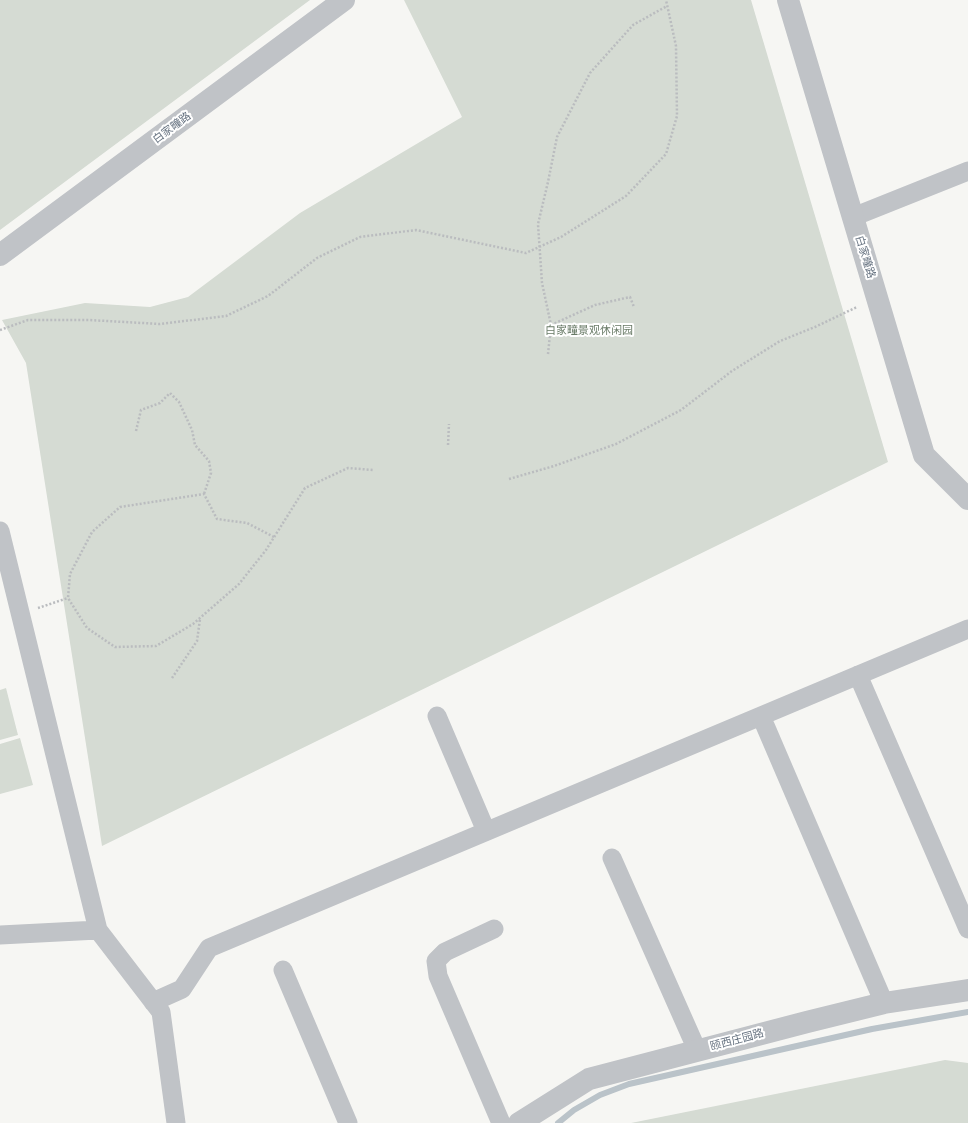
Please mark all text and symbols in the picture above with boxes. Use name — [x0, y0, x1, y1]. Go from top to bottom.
street label: 白家疃路 — [150, 109, 194, 147]
street label: 白家疃路 — [852, 234, 878, 280]
park label: 白家疃景观休闲园 — [545, 324, 633, 338]
street label: 颐西庄园路 — [709, 1027, 765, 1053]

